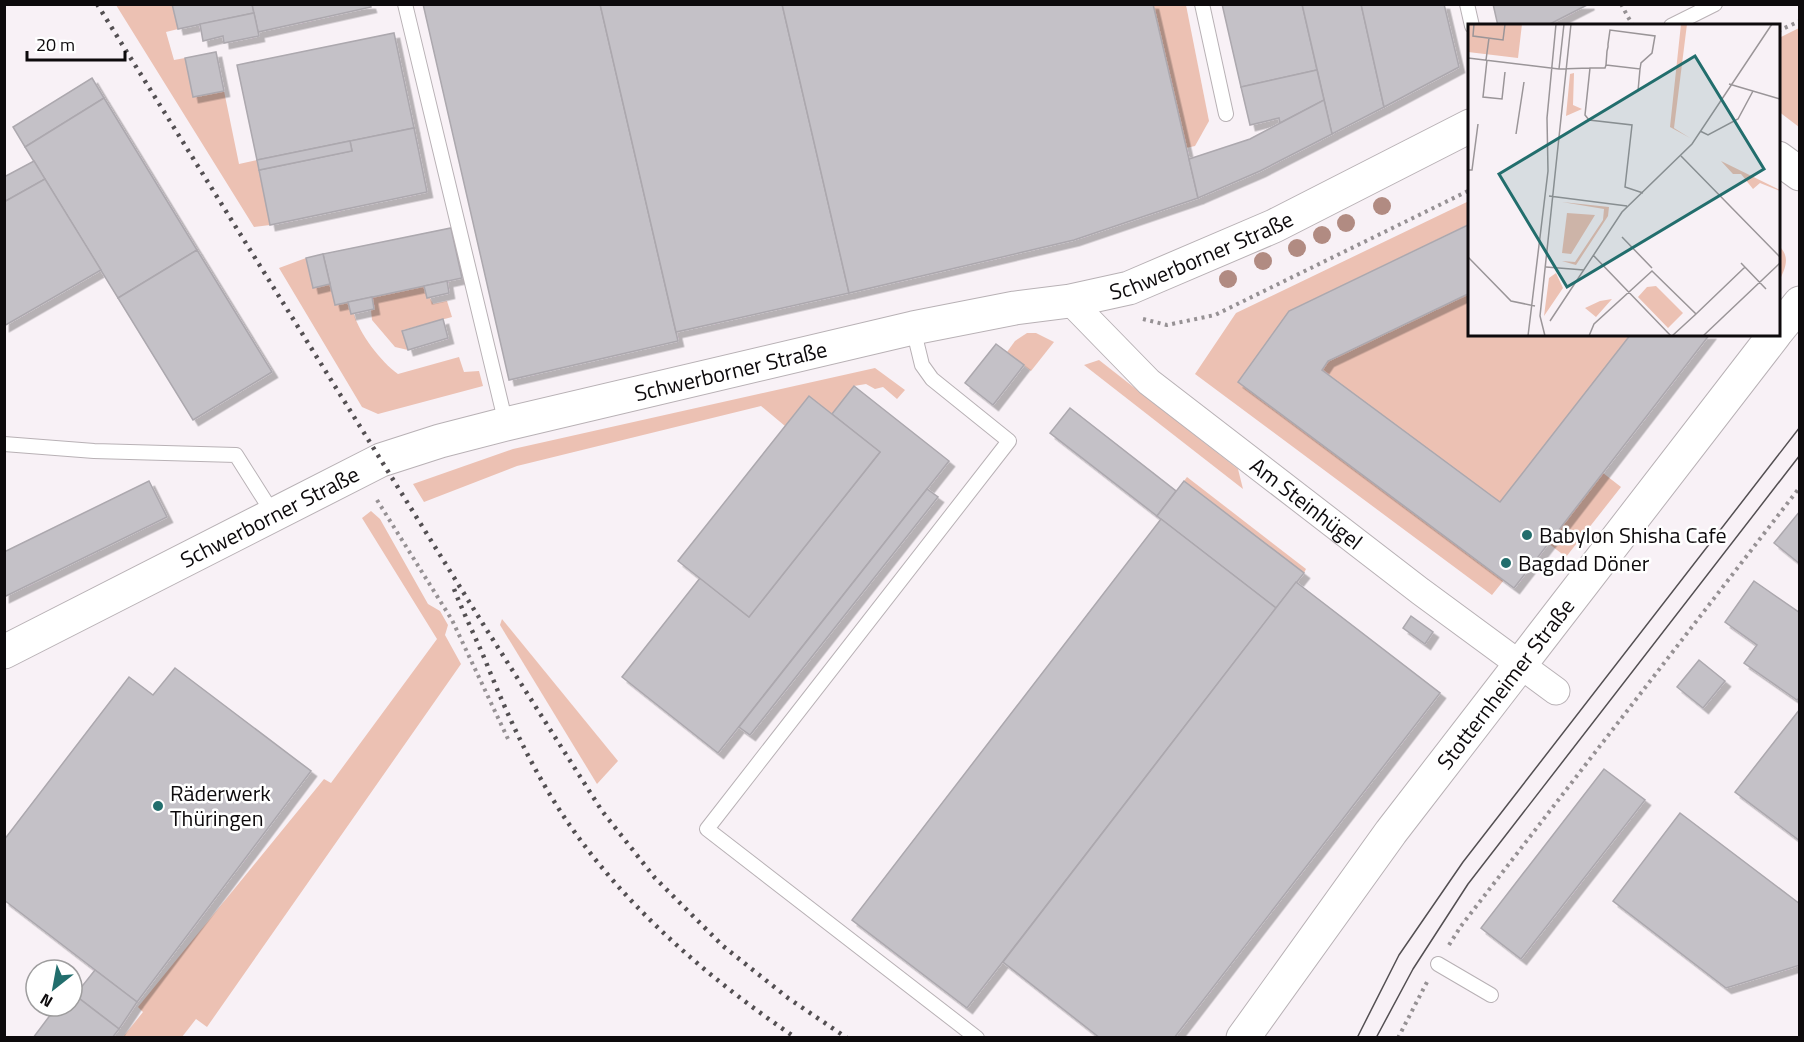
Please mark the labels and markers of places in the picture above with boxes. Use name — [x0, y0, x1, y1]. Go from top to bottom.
place label: Babylon Shisha Cafe — [1539, 518, 1727, 552]
marker: Babylon Shisha Cafe — [1520, 528, 1534, 542]
place label: Bagdad Döner — [1518, 546, 1650, 580]
marker: Bagdad Döner — [1499, 556, 1513, 570]
place label: Räderwerk Thüringen — [170, 776, 271, 835]
marker: Räderwerk Thüringen — [151, 799, 165, 813]

